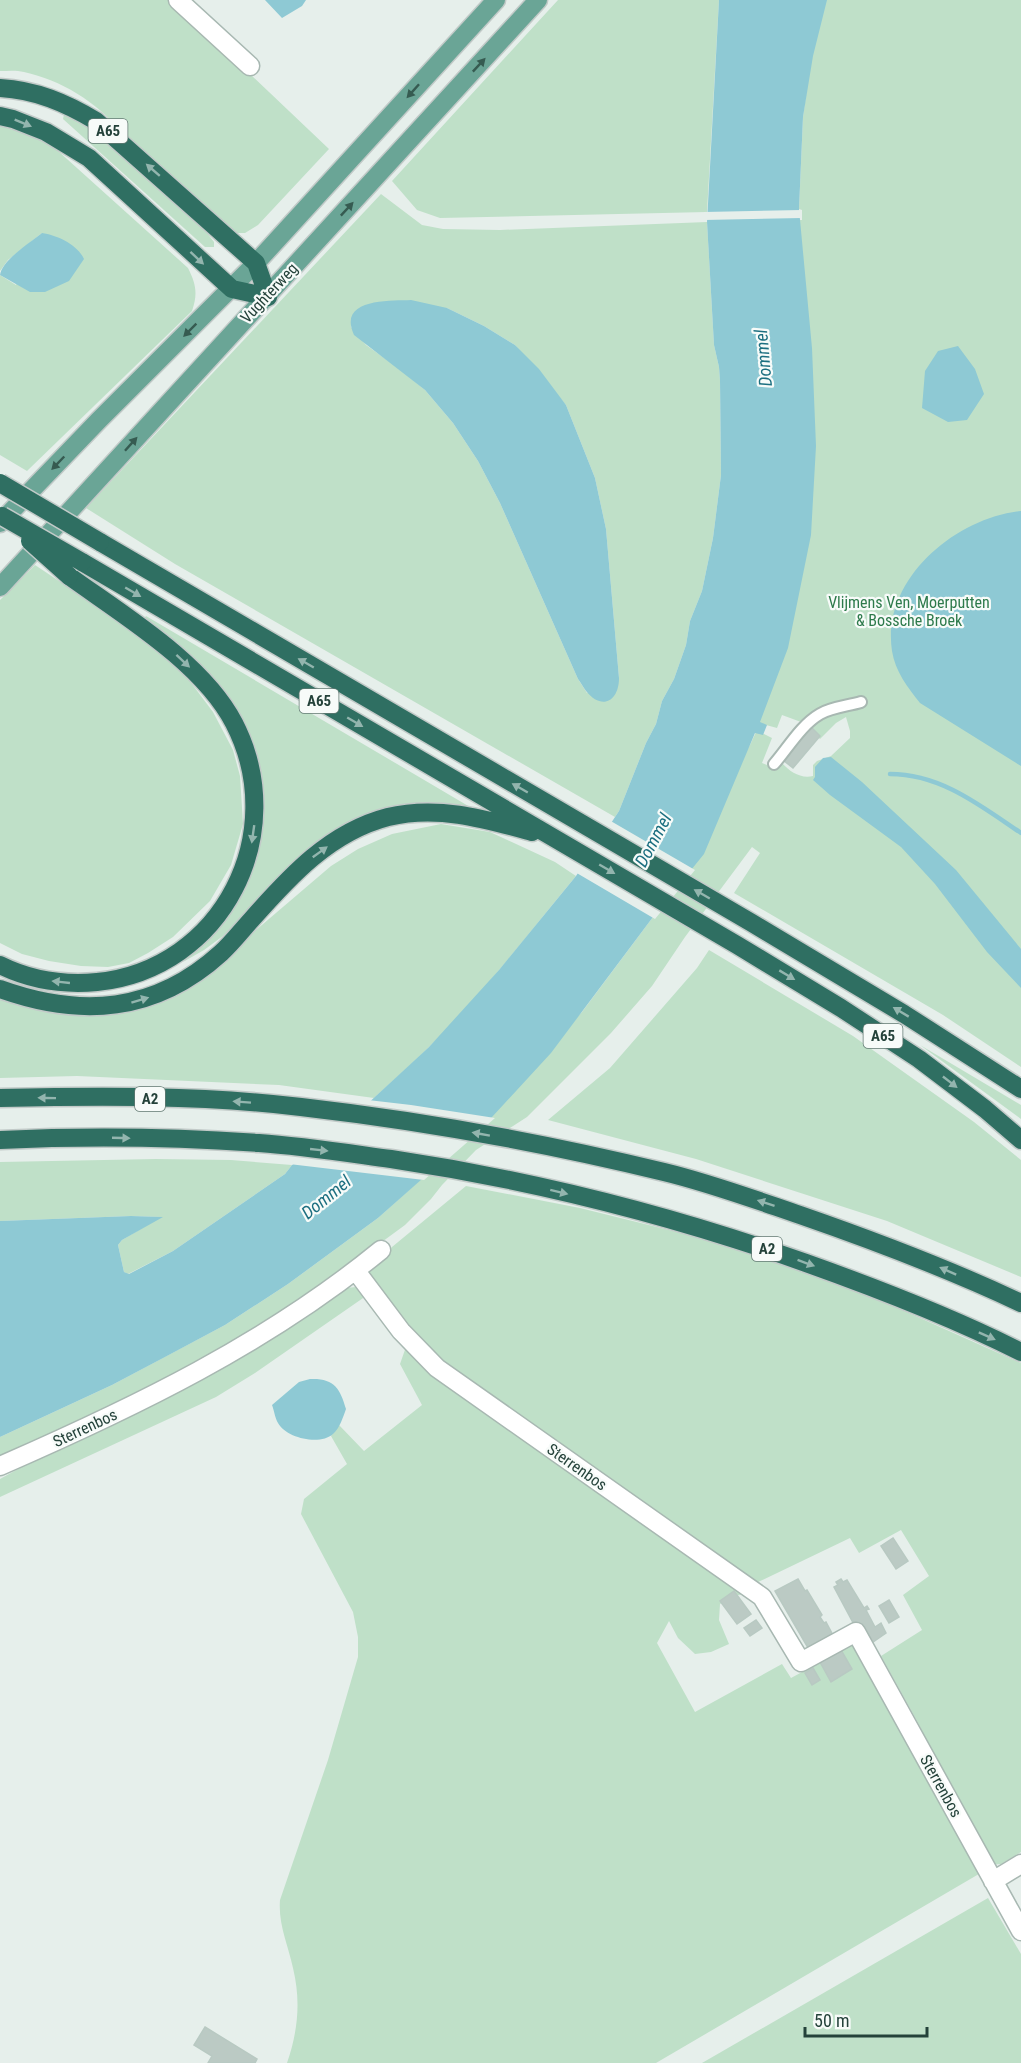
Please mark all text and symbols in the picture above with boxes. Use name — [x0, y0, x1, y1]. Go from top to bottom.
one-way arrow — [472, 58, 486, 73]
one-way arrow — [407, 83, 420, 98]
one-way arrow — [15, 118, 33, 128]
road number: A65 — [88, 119, 128, 143]
one-way arrow — [146, 164, 161, 177]
one-way arrow — [340, 202, 353, 217]
one-way arrow — [189, 251, 204, 264]
street label: Vughterweg — [236, 259, 302, 327]
one-way arrow — [183, 323, 197, 337]
water label: Dommel — [750, 328, 776, 387]
one-way arrow — [124, 437, 137, 452]
one-way arrow — [52, 455, 66, 469]
one-way arrow — [125, 586, 141, 597]
park label: Vlijmens Ven, Moerputten & Bossche Broek — [828, 593, 990, 630]
one-way arrow — [176, 654, 190, 668]
one-way arrow — [298, 657, 314, 668]
road number: A65 — [300, 689, 338, 713]
one-way arrow — [347, 717, 364, 727]
one-way arrow — [512, 783, 528, 794]
water label: Dommel — [630, 809, 676, 870]
one-way arrow — [248, 825, 257, 844]
one-way arrow — [313, 846, 328, 858]
one-way arrow — [599, 863, 615, 874]
one-way arrow — [693, 889, 710, 899]
one-way arrow — [779, 969, 795, 980]
one-way arrow — [51, 977, 70, 987]
one-way arrow — [131, 995, 149, 1004]
one-way arrow — [892, 1007, 909, 1017]
road number: A65 — [864, 1024, 902, 1048]
one-way arrow — [942, 1075, 958, 1088]
road number: A2 — [135, 1087, 165, 1111]
one-way arrow — [38, 1093, 57, 1103]
one-way arrow — [233, 1097, 252, 1107]
one-way arrow — [471, 1129, 490, 1138]
one-way arrow — [112, 1133, 131, 1143]
one-way arrow — [309, 1145, 328, 1155]
water label: Dommel — [297, 1170, 356, 1223]
one-way arrow — [550, 1187, 568, 1197]
one-way arrow — [757, 1198, 775, 1208]
road number: A2 — [752, 1237, 782, 1261]
one-way arrow — [798, 1259, 816, 1269]
one-way arrow — [939, 1266, 957, 1276]
one-way arrow — [979, 1331, 997, 1341]
street label: Sterrenbos — [50, 1405, 120, 1451]
street label: Sterrenbos — [543, 1440, 611, 1494]
street label: Sterrenbos — [916, 1751, 966, 1821]
scale bar — [805, 2000, 926, 2038]
text: 50 m — [814, 2010, 849, 2031]

